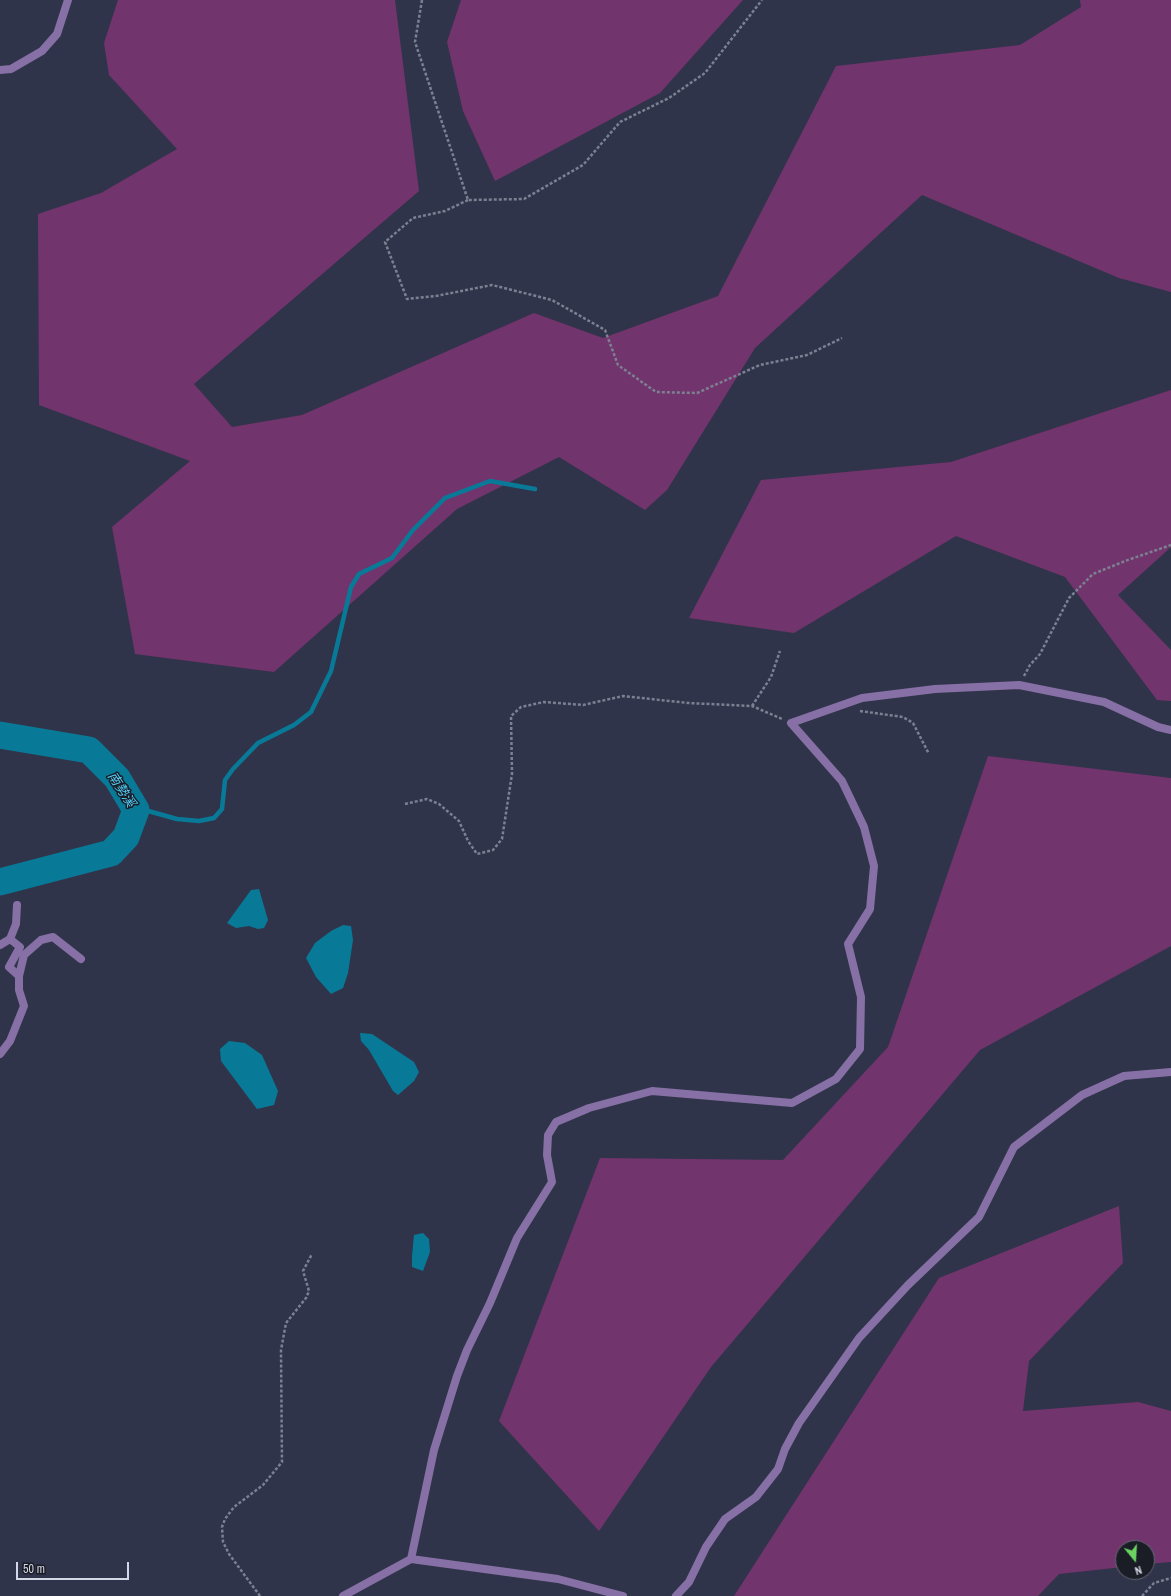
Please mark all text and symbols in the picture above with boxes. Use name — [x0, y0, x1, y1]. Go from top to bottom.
water label: 南勢溪 — [104, 769, 138, 811]
north arrow — [1115, 1540, 1155, 1580]
scale bar — [18, 1554, 131, 1580]
text: 50 m — [23, 1561, 45, 1577]
text: N — [1133, 1563, 1144, 1578]

